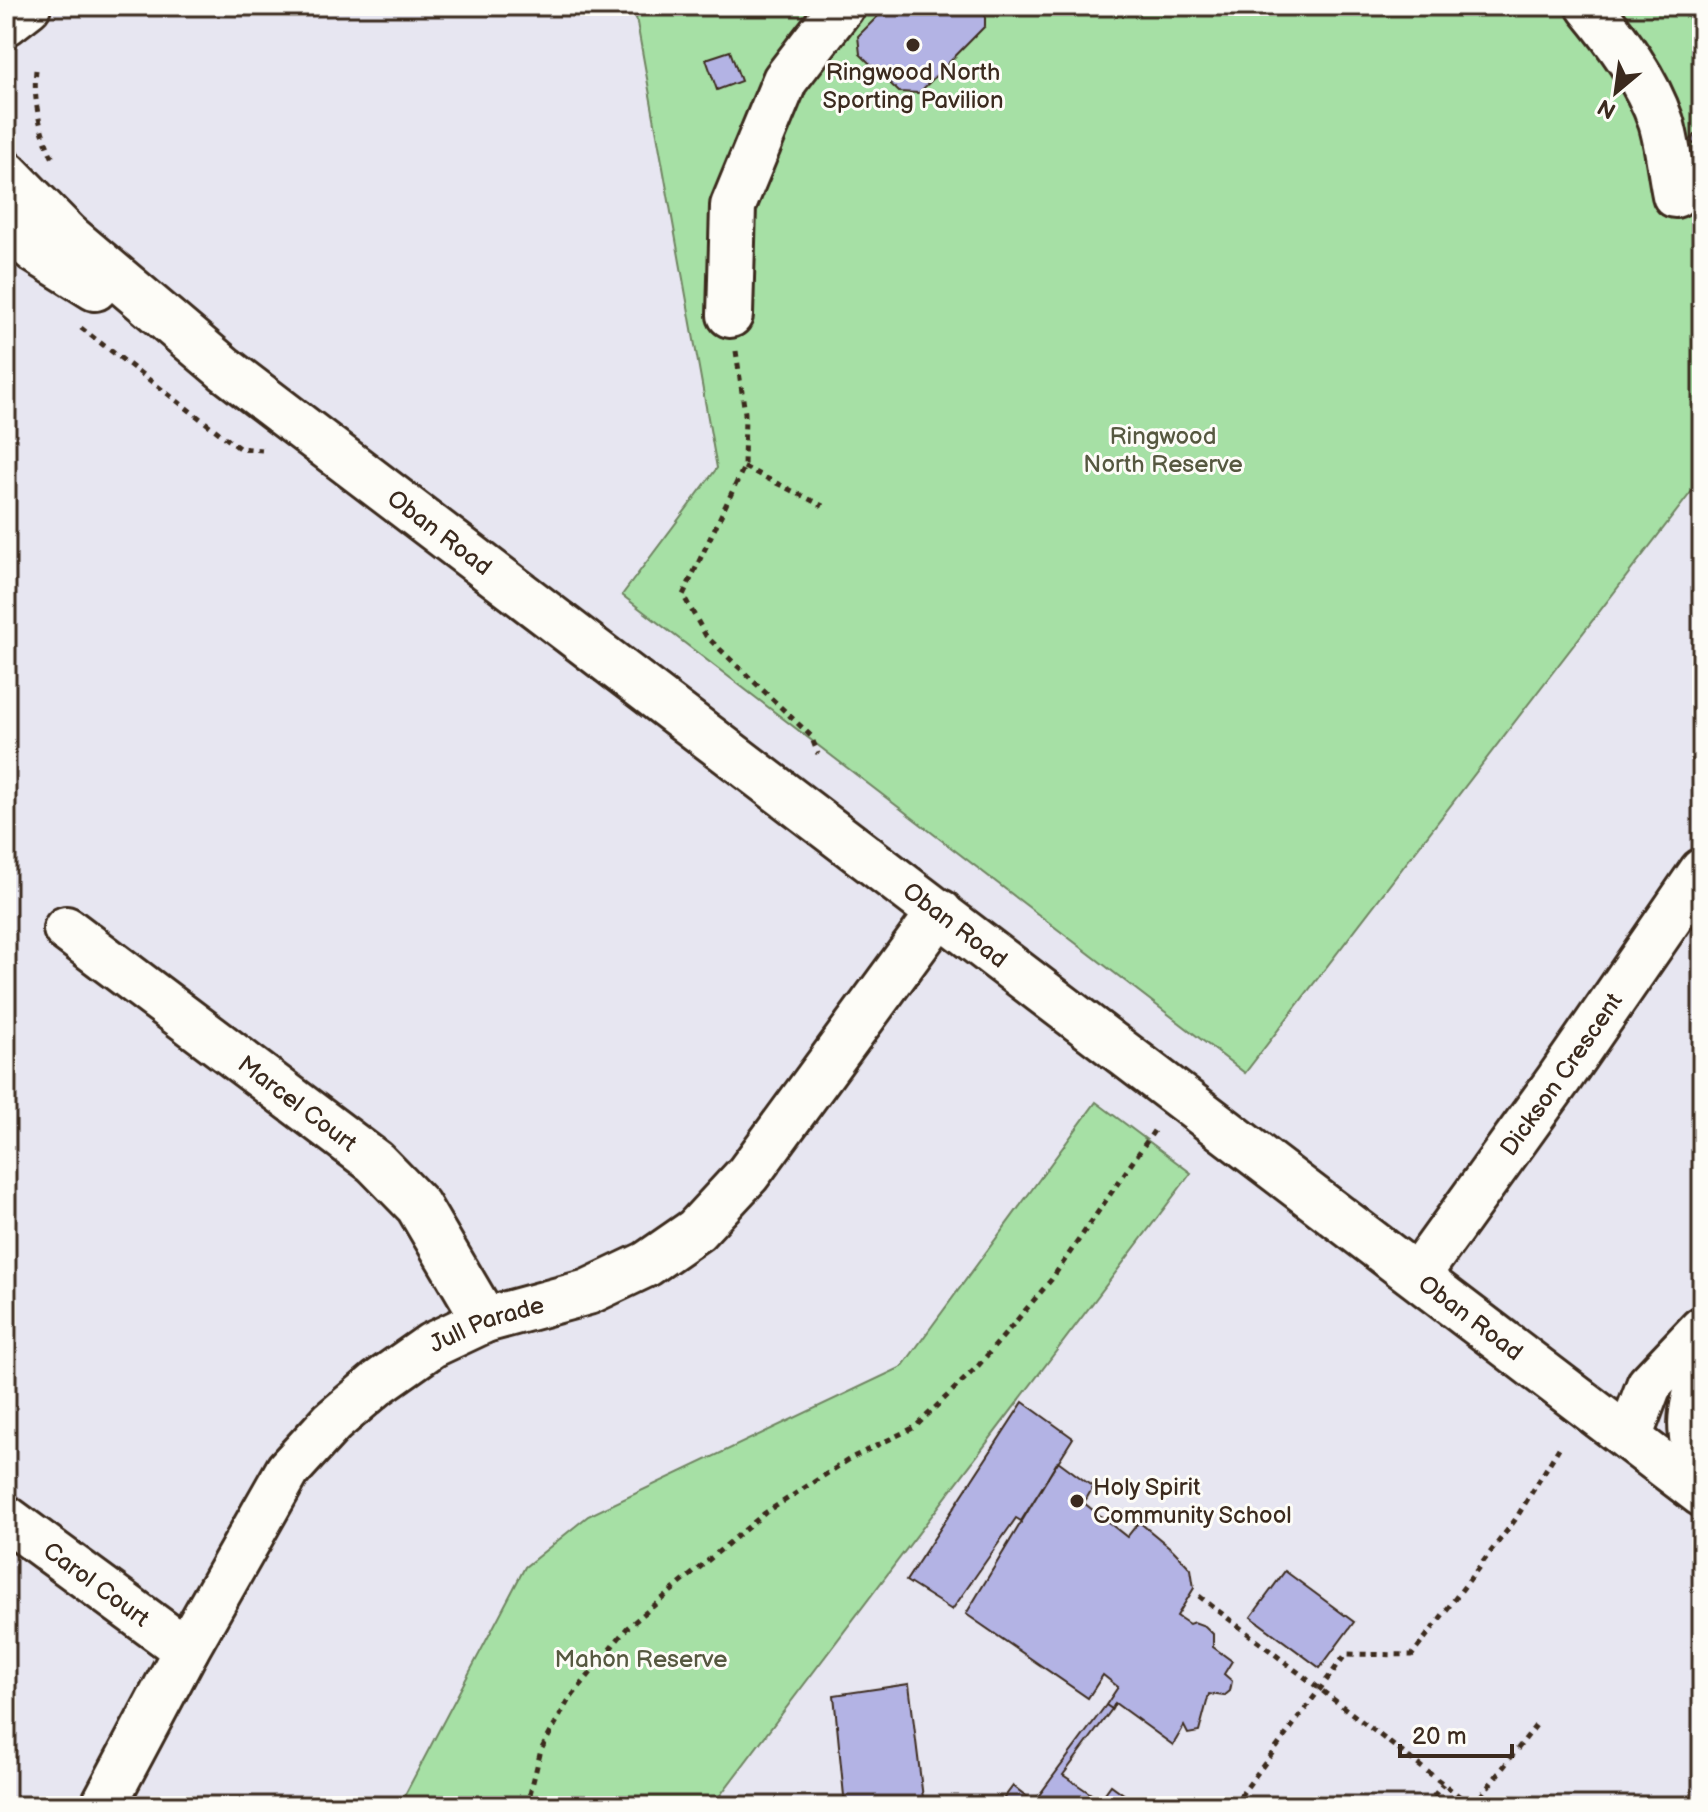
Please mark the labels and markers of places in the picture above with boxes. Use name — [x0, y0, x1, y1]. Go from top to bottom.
marker: Ringwood North Sporting Pavilion — [904, 36, 922, 54]
place label: Ringwood North Sporting Pavilion — [823, 58, 1003, 115]
place label: Holy Spirit Community School — [1093, 1473, 1292, 1530]
marker: Holy Spirit Community School — [1068, 1492, 1086, 1510]

